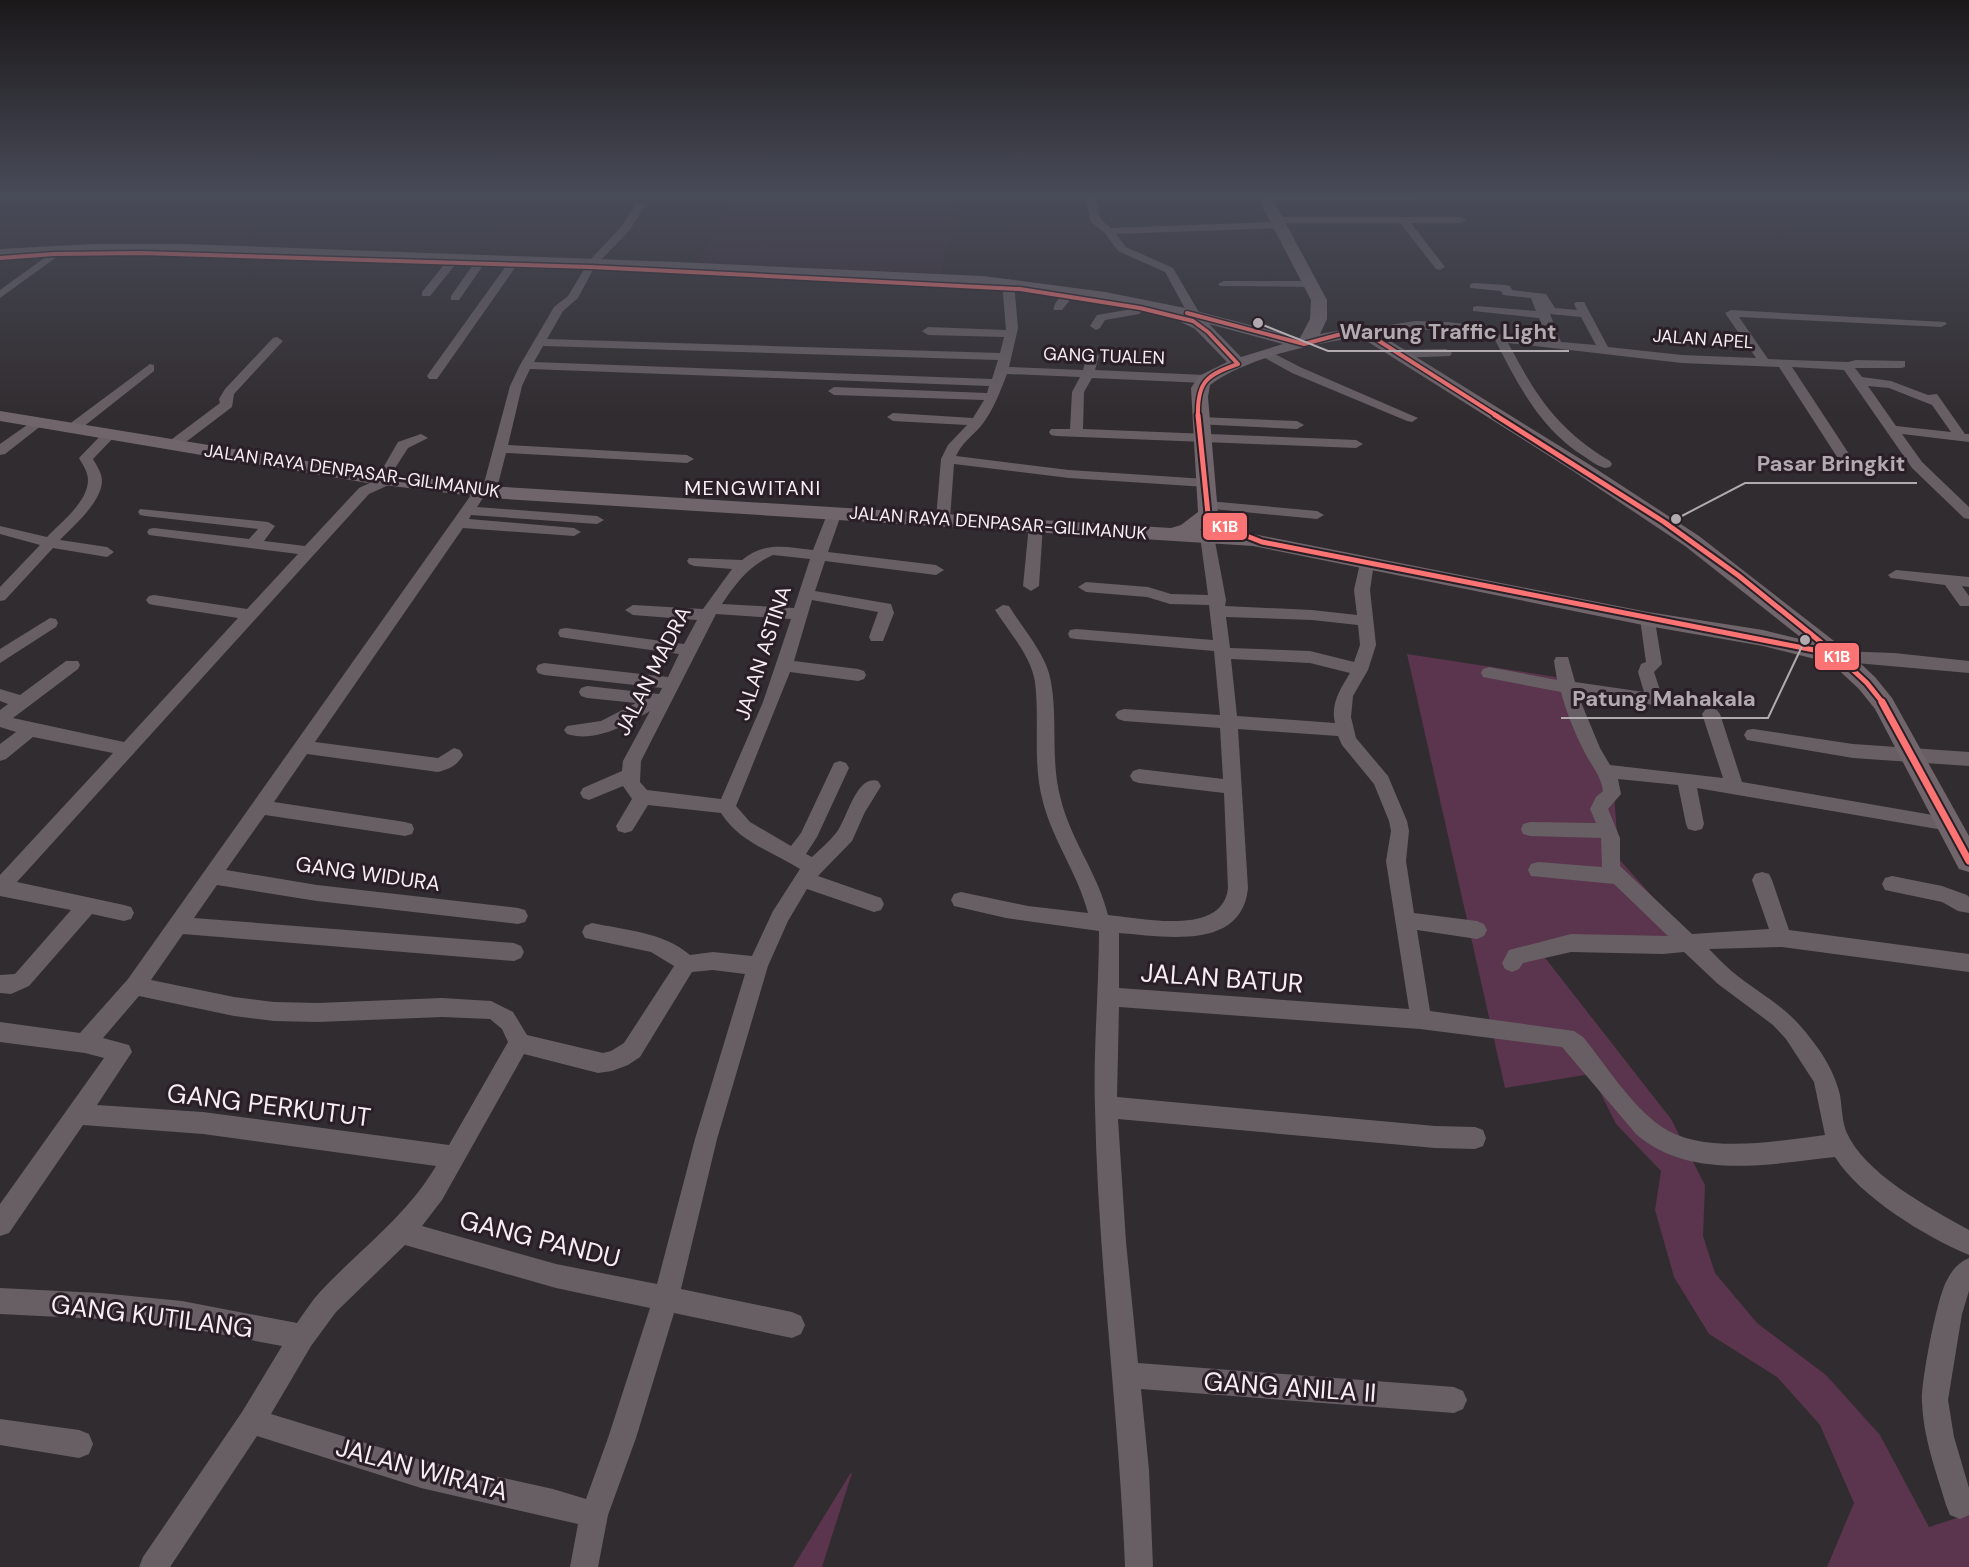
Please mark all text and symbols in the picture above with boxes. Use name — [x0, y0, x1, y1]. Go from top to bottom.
callout: Warung Traffic Light — [1328, 311, 1569, 351]
text: Warung Traffic Light — [1339, 317, 1557, 346]
street label: JALAN APEL — [1652, 324, 1754, 354]
street label: GANG TUALEN — [1043, 342, 1165, 370]
street label: JALAN RAYA DENPASAR-GILIMANUK — [203, 438, 502, 504]
callout: Pasar Bringkit — [1745, 443, 1917, 483]
text: Pasar Bringkit — [1757, 449, 1905, 478]
district label: MENGWITANI — [684, 475, 822, 501]
street label: JALAN RAYA DENPASAR-GILIMANUK — [848, 501, 1148, 545]
line badge: K1B — [1202, 512, 1248, 541]
text: K1B — [1212, 516, 1238, 537]
street label: JALAN ASTINA — [728, 582, 798, 724]
street label: JALAN MADRA — [608, 602, 698, 740]
line badge: K1B — [1814, 642, 1860, 671]
text: K1B — [1824, 646, 1850, 667]
callout: Patung Mahakala — [1561, 678, 1768, 718]
text: Patung Mahakala — [1572, 684, 1756, 713]
street label: GANG WIDURA — [294, 850, 442, 898]
street label: JALAN BATUR — [1140, 955, 1304, 1001]
street label: GANG PERKUTUT — [165, 1076, 373, 1134]
street label: GANG PANDU — [456, 1203, 624, 1275]
street label: GANG KUTILANG — [49, 1287, 255, 1345]
street label: GANG ANILA II — [1203, 1364, 1377, 1410]
street label: JALAN WIRATA — [332, 1430, 512, 1508]

